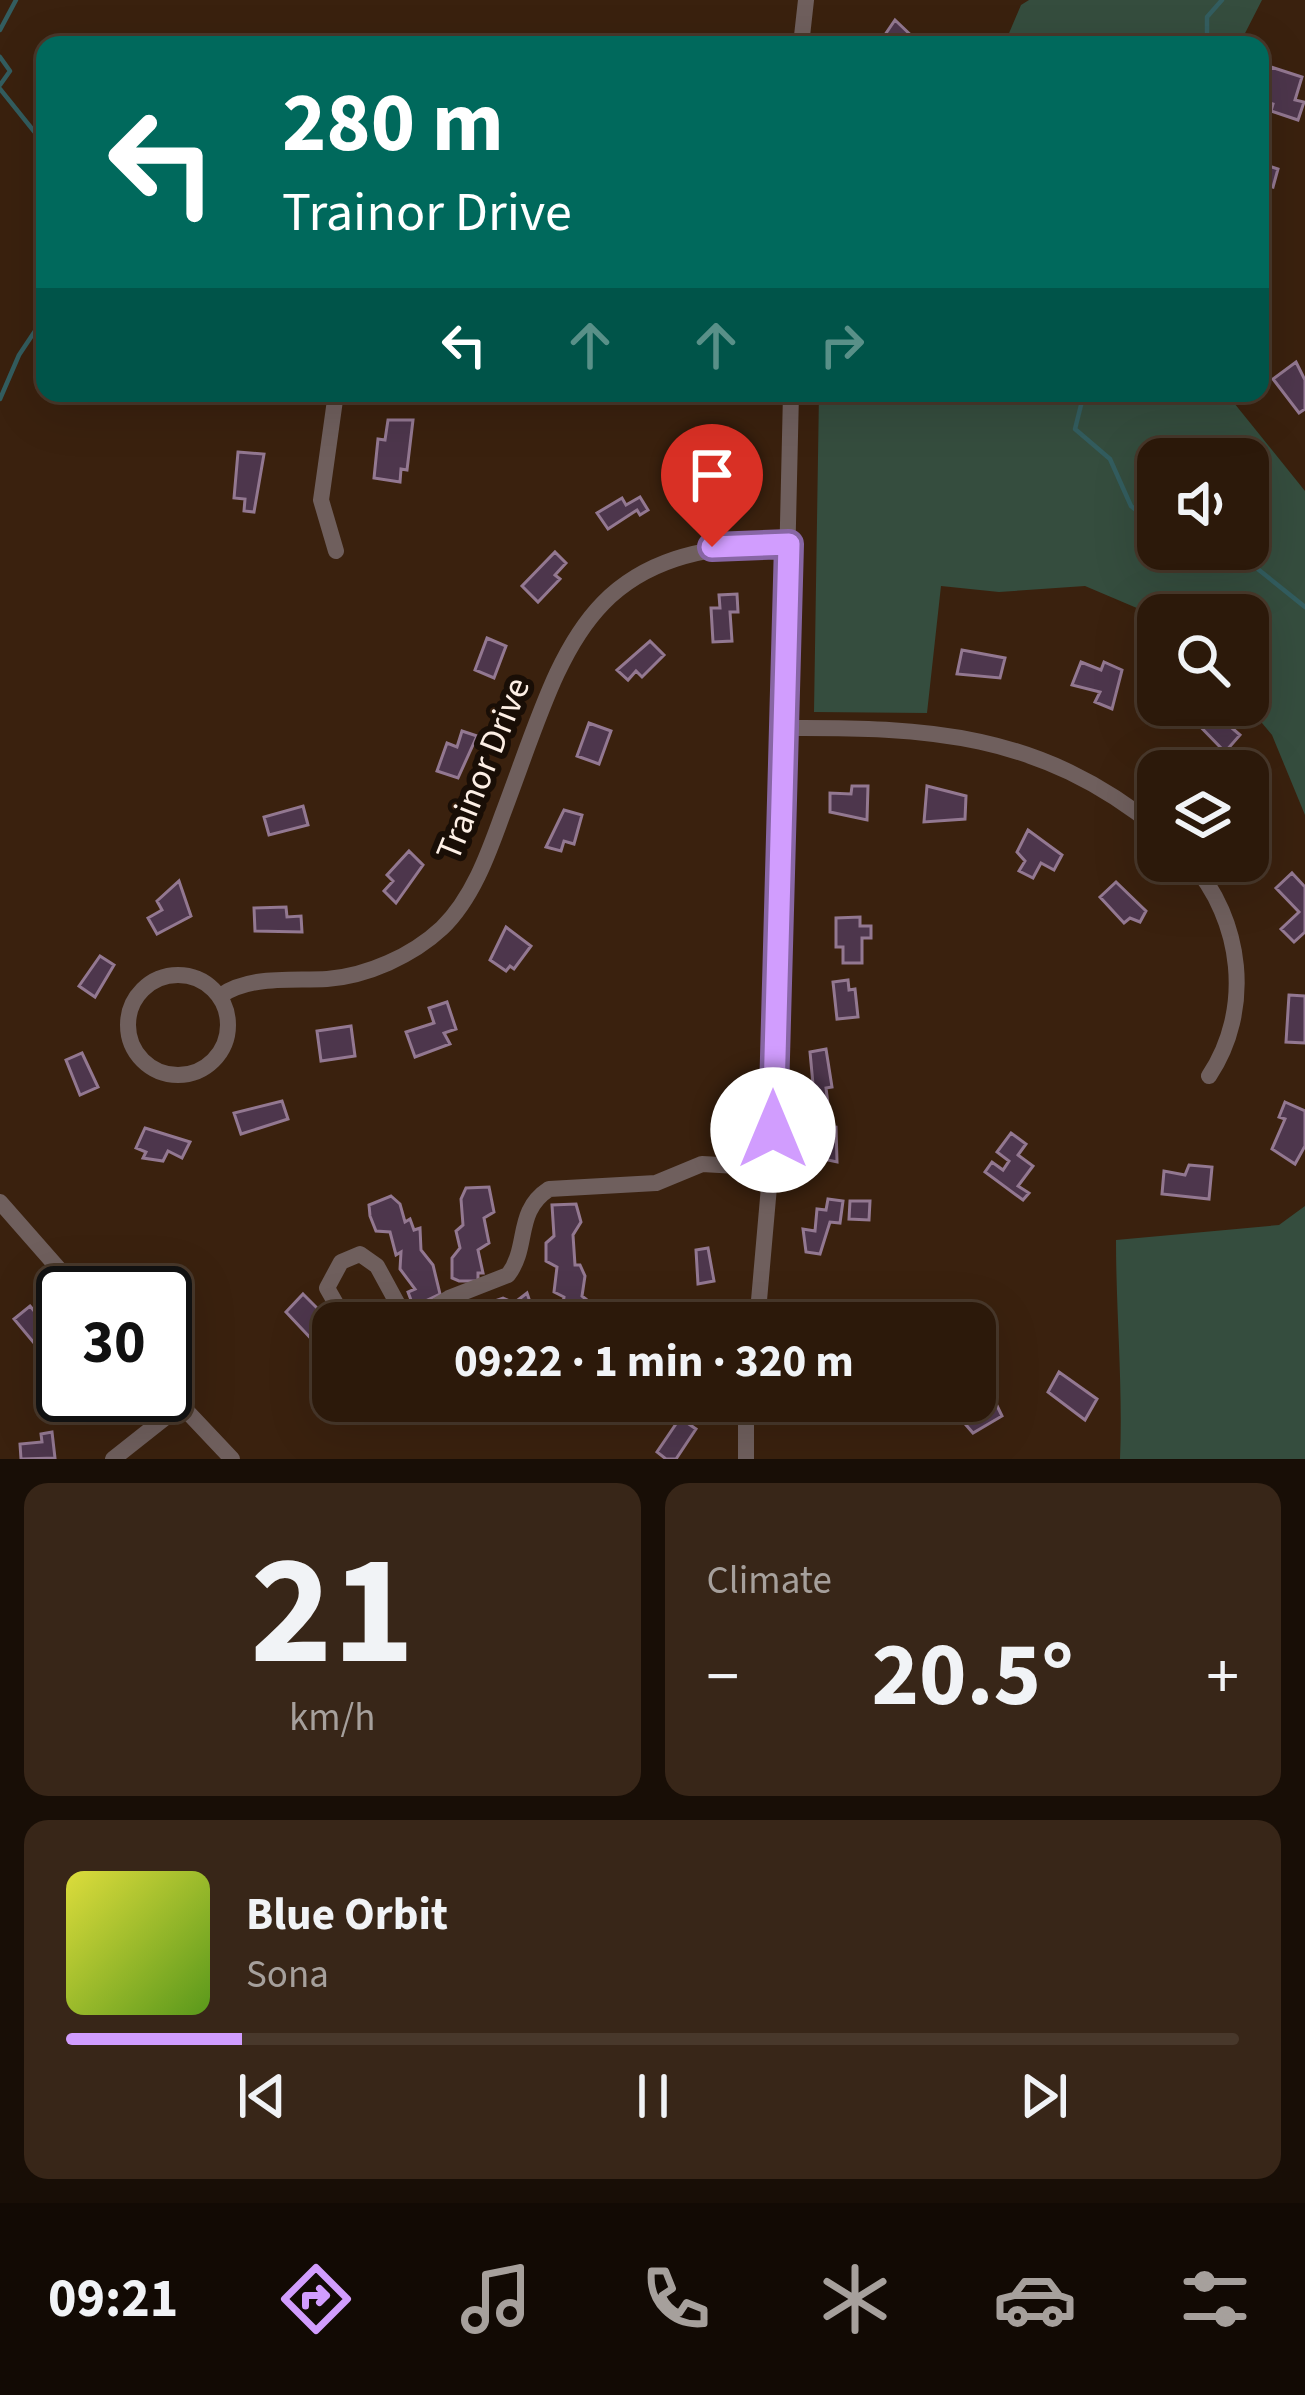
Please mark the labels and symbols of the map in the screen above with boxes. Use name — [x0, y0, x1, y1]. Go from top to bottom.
pin — [661, 424, 763, 547]
street label: Trainor Drive — [423, 670, 543, 868]
position arrow — [710, 1067, 836, 1193]
speed limit sign: 30 — [36, 1266, 192, 1422]

